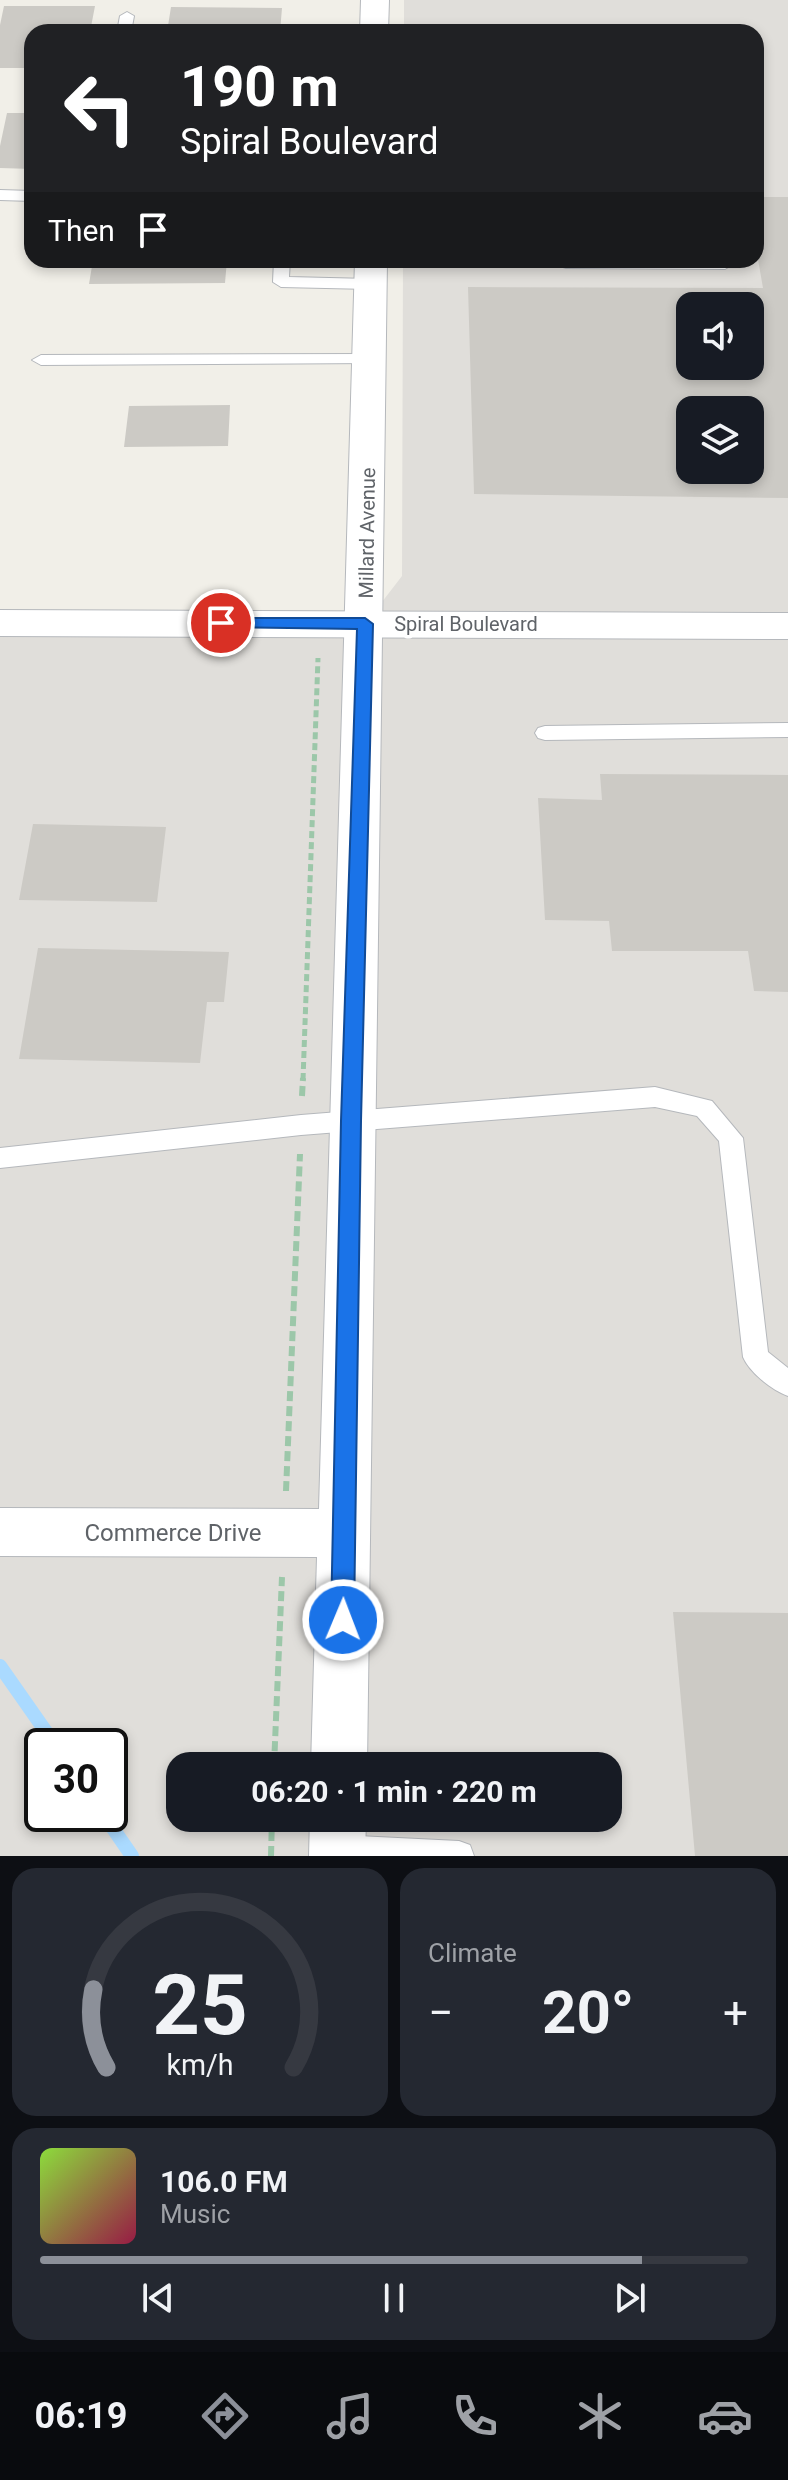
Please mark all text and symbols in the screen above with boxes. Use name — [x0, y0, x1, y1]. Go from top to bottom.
text: 190 m — [180, 54, 339, 120]
icon: left — [48, 56, 152, 160]
text: Spiral Boulevard — [180, 121, 438, 163]
icon: arrive — [131, 208, 175, 252]
text: Then — [48, 213, 115, 248]
map controls — [676, 292, 764, 484]
button: sound — [676, 292, 764, 380]
button: layers — [676, 396, 764, 484]
street label: Millard Avenue — [354, 467, 380, 599]
pin — [187, 589, 255, 657]
icon: arrive — [199, 601, 243, 645]
street label: Spiral Boulevard — [394, 612, 538, 636]
street label: Commerce Drive — [84, 1519, 262, 1547]
position arrow — [301, 1578, 385, 1662]
speed limit sign: 30 — [24, 1728, 128, 1832]
text: 06:20 · 1 min · 220 m — [251, 1774, 537, 1809]
text: Climate — [428, 1938, 517, 1968]
text: 25 — [152, 1957, 248, 2054]
text: 20° — [542, 1977, 634, 2048]
text: − — [428, 1987, 453, 2039]
text: + — [723, 1987, 748, 2039]
text: km/h — [166, 2048, 234, 2082]
text: 106.0 FM — [160, 2164, 288, 2199]
text: Music — [160, 2199, 230, 2229]
icon: previous — [136, 2276, 180, 2320]
icon: pause — [372, 2276, 416, 2320]
icon: next — [608, 2276, 652, 2320]
icon: directions — [197, 2388, 253, 2444]
icon: music — [322, 2388, 378, 2444]
icon: phone — [447, 2388, 503, 2444]
icon: climate — [572, 2388, 628, 2444]
icon: car — [697, 2388, 753, 2444]
text: 06:19 — [35, 2395, 127, 2437]

